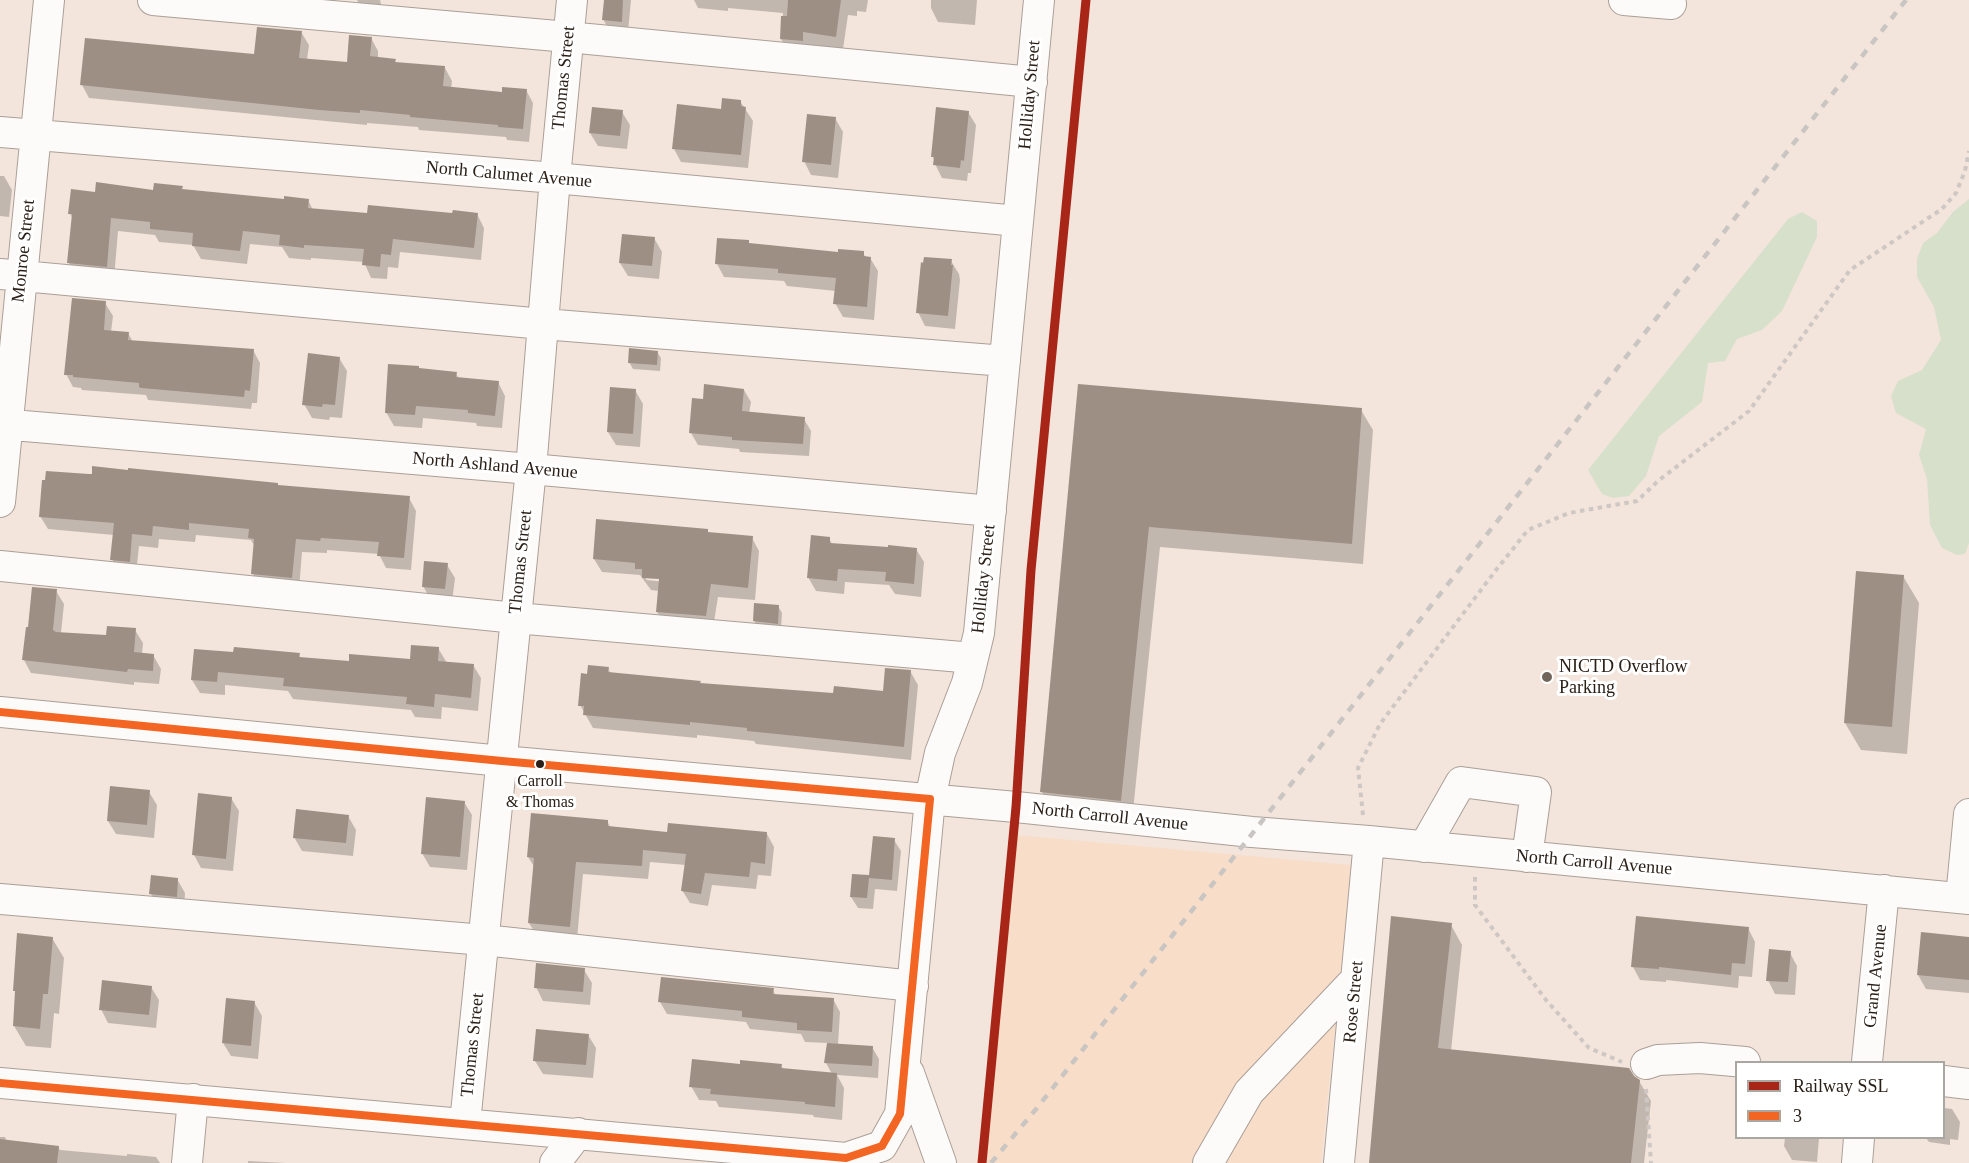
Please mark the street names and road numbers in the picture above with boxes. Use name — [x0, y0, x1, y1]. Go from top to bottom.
street label: Thomas Street — [548, 25, 580, 131]
street label: Holliday Street — [1014, 40, 1046, 150]
street label: North Calumet Avenue — [425, 157, 593, 193]
street label: Monroe Street — [8, 198, 40, 304]
street label: North Ashland Avenue — [412, 448, 578, 484]
street label: Thomas Street — [505, 509, 537, 615]
street label: Holliday Street — [968, 523, 1000, 635]
street label: North Carroll Avenue — [1031, 798, 1189, 836]
street label: North Carroll Avenue — [1515, 845, 1673, 881]
street label: Grand Avenue — [1860, 923, 1892, 1029]
street label: Rose Street — [1340, 960, 1368, 1044]
street label: Thomas Street — [457, 992, 489, 1098]

